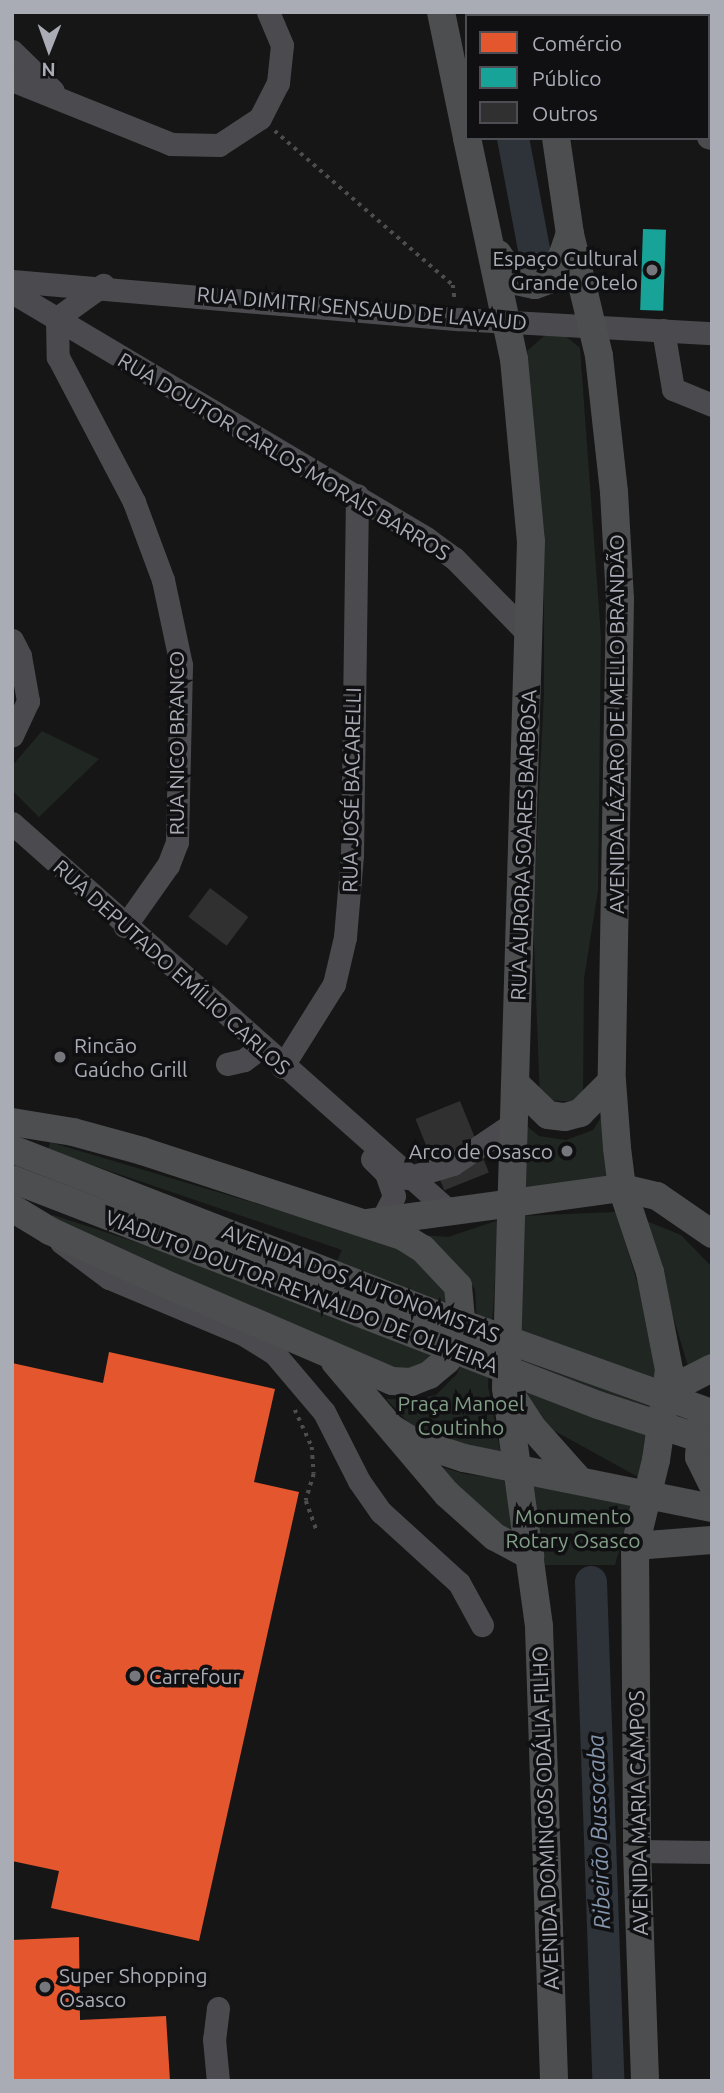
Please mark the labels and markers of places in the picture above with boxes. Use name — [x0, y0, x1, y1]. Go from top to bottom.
place label: Espaço Cultural Grande Otelo — [493, 245, 638, 295]
marker: Espaço Cultural Grande Otelo — [644, 262, 660, 278]
place label: Rincão Gaúcho Grill — [74, 1032, 188, 1082]
marker: Rincão Gaúcho Grill — [52, 1049, 68, 1065]
place label: Arco de Osasco — [409, 1138, 553, 1164]
marker: Arco de Osasco — [559, 1143, 575, 1159]
place label: Carrefour — [149, 1663, 240, 1689]
marker: Carrefour — [127, 1668, 143, 1684]
place label: Super Shopping Osasco — [59, 1962, 208, 2012]
marker: Super Shopping Osasco — [37, 1979, 53, 1995]

